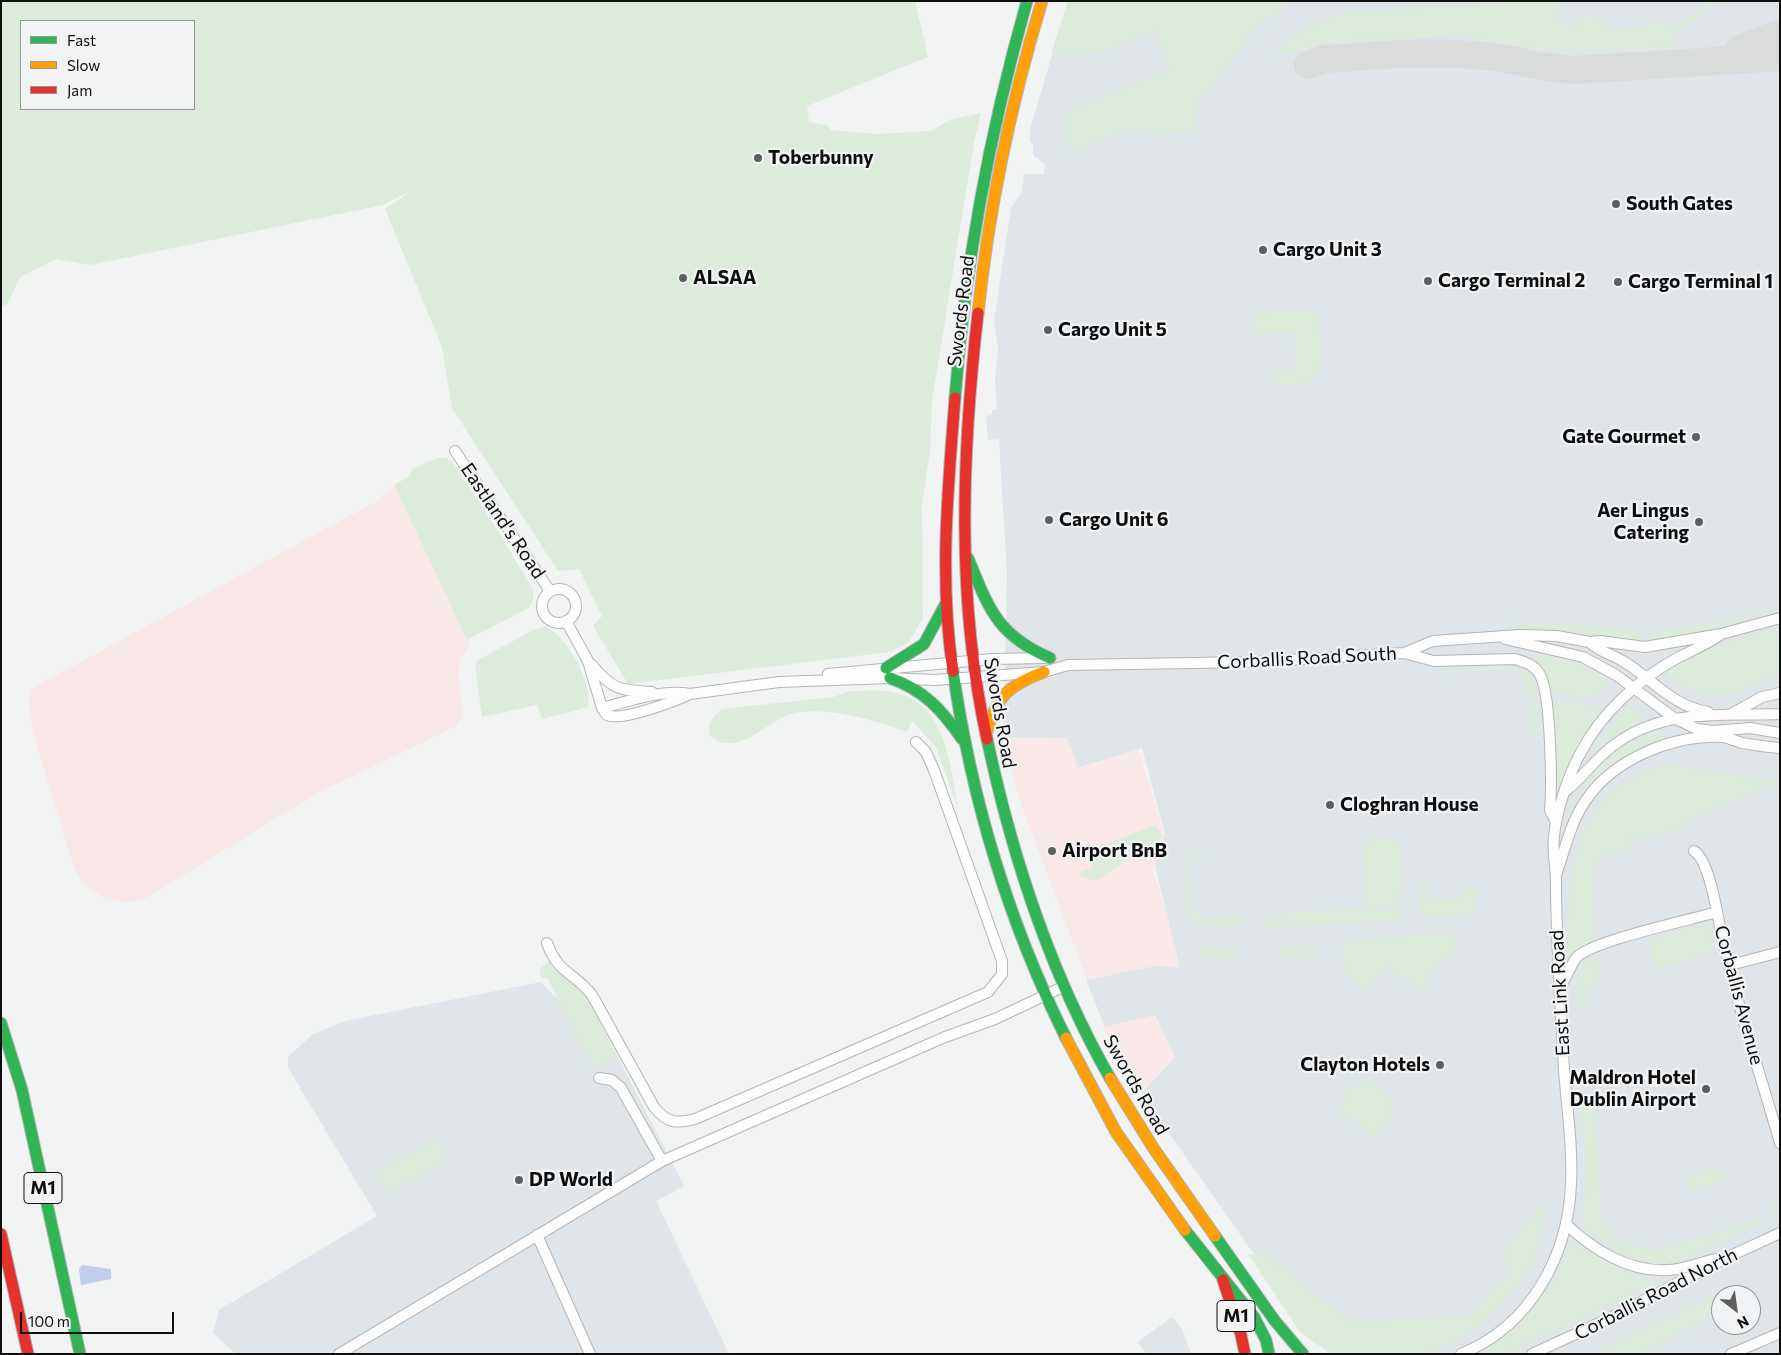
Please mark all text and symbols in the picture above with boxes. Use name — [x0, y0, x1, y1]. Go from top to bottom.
legend — [20, 20, 195, 110]
text: Fast — [67, 31, 96, 49]
text: Slow — [67, 56, 100, 74]
text: Jam — [67, 81, 92, 99]
place label: Toberbunny — [768, 147, 874, 169]
marker: Toberbunny — [752, 152, 764, 164]
place label: South Gates — [1626, 193, 1733, 215]
marker: South Gates — [1610, 198, 1622, 210]
place label: Cargo Unit 3 — [1273, 239, 1382, 261]
marker: Cargo Unit 3 — [1257, 244, 1269, 256]
street label: Swords Road — [943, 254, 979, 368]
place label: ALSAA — [693, 267, 756, 289]
place label: Cargo Terminal 2 — [1438, 270, 1585, 292]
place label: Cargo Terminal 1 — [1628, 271, 1773, 293]
marker: ALSAA — [677, 272, 689, 284]
marker: Cargo Terminal 2 — [1422, 275, 1434, 287]
marker: Cargo Terminal 1 — [1612, 276, 1624, 288]
place label: Cargo Unit 5 — [1058, 319, 1167, 341]
marker: Cargo Unit 5 — [1042, 324, 1054, 336]
place label: Gate Gourmet — [1562, 426, 1686, 448]
marker: Gate Gourmet — [1690, 431, 1702, 443]
street label: Eastland's Road — [456, 459, 550, 583]
place label: Aer Lingus Catering — [1597, 500, 1689, 544]
place label: Cargo Unit 6 — [1059, 509, 1169, 531]
marker: Cargo Unit 6 — [1043, 514, 1055, 526]
marker: Aer Lingus Catering — [1693, 516, 1705, 528]
street label: Corballis Road South — [1217, 642, 1397, 674]
street label: Swords Road — [979, 656, 1021, 770]
place label: Cloghran House — [1340, 794, 1479, 816]
marker: Cloghran House — [1324, 799, 1336, 811]
place label: Airport BnB — [1062, 840, 1167, 862]
marker: Airport BnB — [1046, 845, 1058, 857]
street label: Corballis Avenue — [1709, 923, 1769, 1067]
street label: East Link Road — [1545, 929, 1575, 1057]
street label: Swords Road — [1098, 1031, 1174, 1139]
place label: Clayton Hotels — [1300, 1054, 1430, 1076]
marker: Clayton Hotels — [1434, 1059, 1446, 1071]
place label: Maldron Hotel Dublin Airport — [1569, 1067, 1696, 1111]
marker: Maldron Hotel Dublin Airport — [1700, 1083, 1712, 1095]
place label: DP World — [529, 1169, 613, 1191]
road number: M1 — [24, 1172, 62, 1204]
marker: DP World — [513, 1174, 525, 1186]
street label: Corballis Road North — [1571, 1243, 1741, 1345]
north arrow — [1711, 1285, 1761, 1335]
road number: M1 — [1217, 1300, 1255, 1332]
scale bar — [22, 1302, 176, 1334]
text: 100 m — [28, 1312, 70, 1330]
text: N — [1734, 1313, 1752, 1333]

